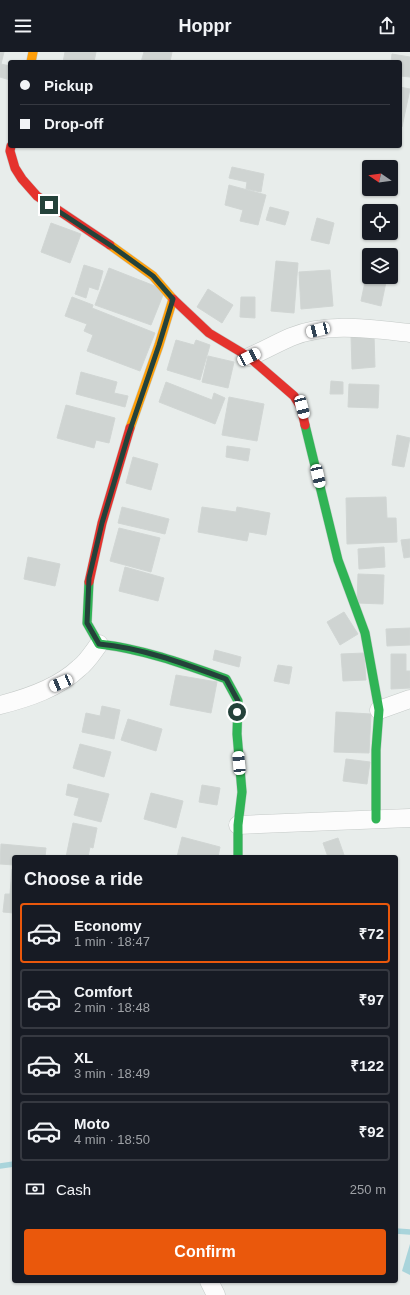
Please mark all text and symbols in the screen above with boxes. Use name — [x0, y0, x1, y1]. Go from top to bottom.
icon: menu — [12, 15, 34, 37]
icon: share — [376, 15, 398, 37]
text: Hoppr — [179, 16, 232, 36]
text: Pickup — [44, 77, 93, 94]
text: Drop-off — [44, 115, 103, 132]
north arrow — [362, 160, 398, 196]
map controls — [362, 160, 398, 284]
route end — [40, 196, 58, 214]
button: locate — [362, 204, 398, 240]
button: layers — [362, 248, 398, 284]
car — [305, 321, 331, 339]
car — [236, 346, 262, 368]
car — [293, 394, 311, 420]
car — [309, 463, 327, 489]
car — [48, 673, 74, 693]
route start — [228, 703, 246, 721]
car — [232, 751, 246, 775]
text: Choose a ride — [24, 869, 143, 889]
icon: car — [26, 915, 62, 951]
text: Economy — [74, 917, 142, 934]
text: ₹72 — [359, 925, 384, 942]
text: 1 min · 18:47 — [74, 934, 150, 949]
icon: car — [26, 981, 62, 1017]
text: Comfort — [74, 983, 132, 1000]
text: ₹97 — [359, 991, 384, 1008]
text: 2 min · 18:48 — [74, 1000, 150, 1015]
icon: car — [26, 1047, 62, 1083]
text: XL — [74, 1049, 93, 1066]
text: ₹122 — [350, 1057, 384, 1074]
text: 3 min · 18:49 — [74, 1066, 150, 1081]
icon: car — [26, 1113, 62, 1149]
text: Moto — [74, 1115, 110, 1132]
text: ₹92 — [359, 1123, 384, 1140]
text: 4 min · 18:50 — [74, 1132, 150, 1147]
icon: cash — [24, 1178, 46, 1200]
text: Cash — [56, 1181, 91, 1198]
text: 250 m — [350, 1182, 386, 1197]
button: Confirm — [24, 1229, 386, 1275]

